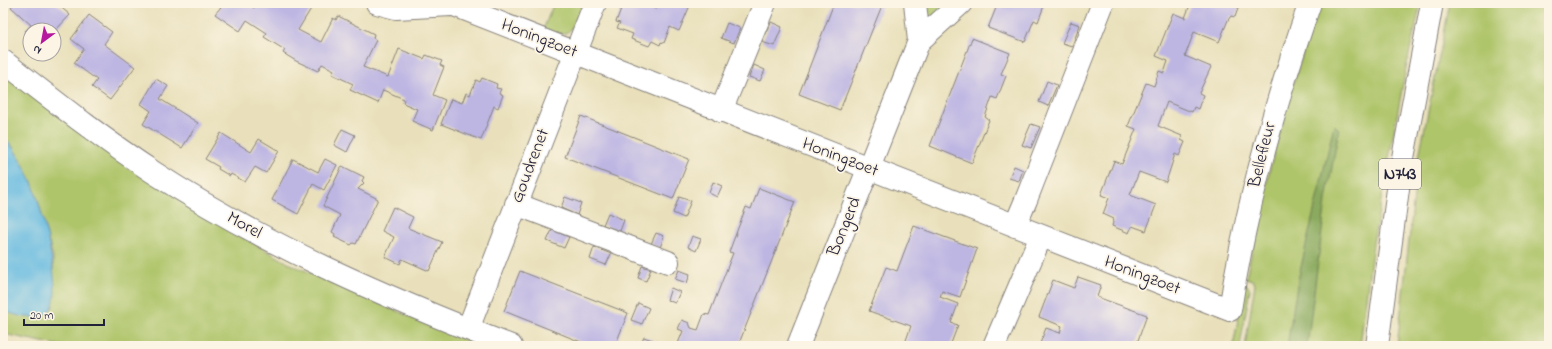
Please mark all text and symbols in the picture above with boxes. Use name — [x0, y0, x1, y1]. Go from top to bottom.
street label: Honingzoet — [497, 13, 581, 66]
north arrow — [22, 22, 62, 62]
text: N — [30, 41, 45, 58]
street label: Bellefleur — [1242, 119, 1284, 192]
street label: Goudrenet — [505, 125, 557, 207]
street label: Honingzoet — [798, 132, 882, 185]
road number: N743 — [1379, 159, 1421, 189]
street label: Bongerd — [821, 193, 870, 262]
street label: Morel — [222, 206, 266, 246]
street label: Honingzoet — [1100, 250, 1184, 303]
scale bar — [24, 301, 104, 327]
text: 20 m — [30, 307, 53, 325]

